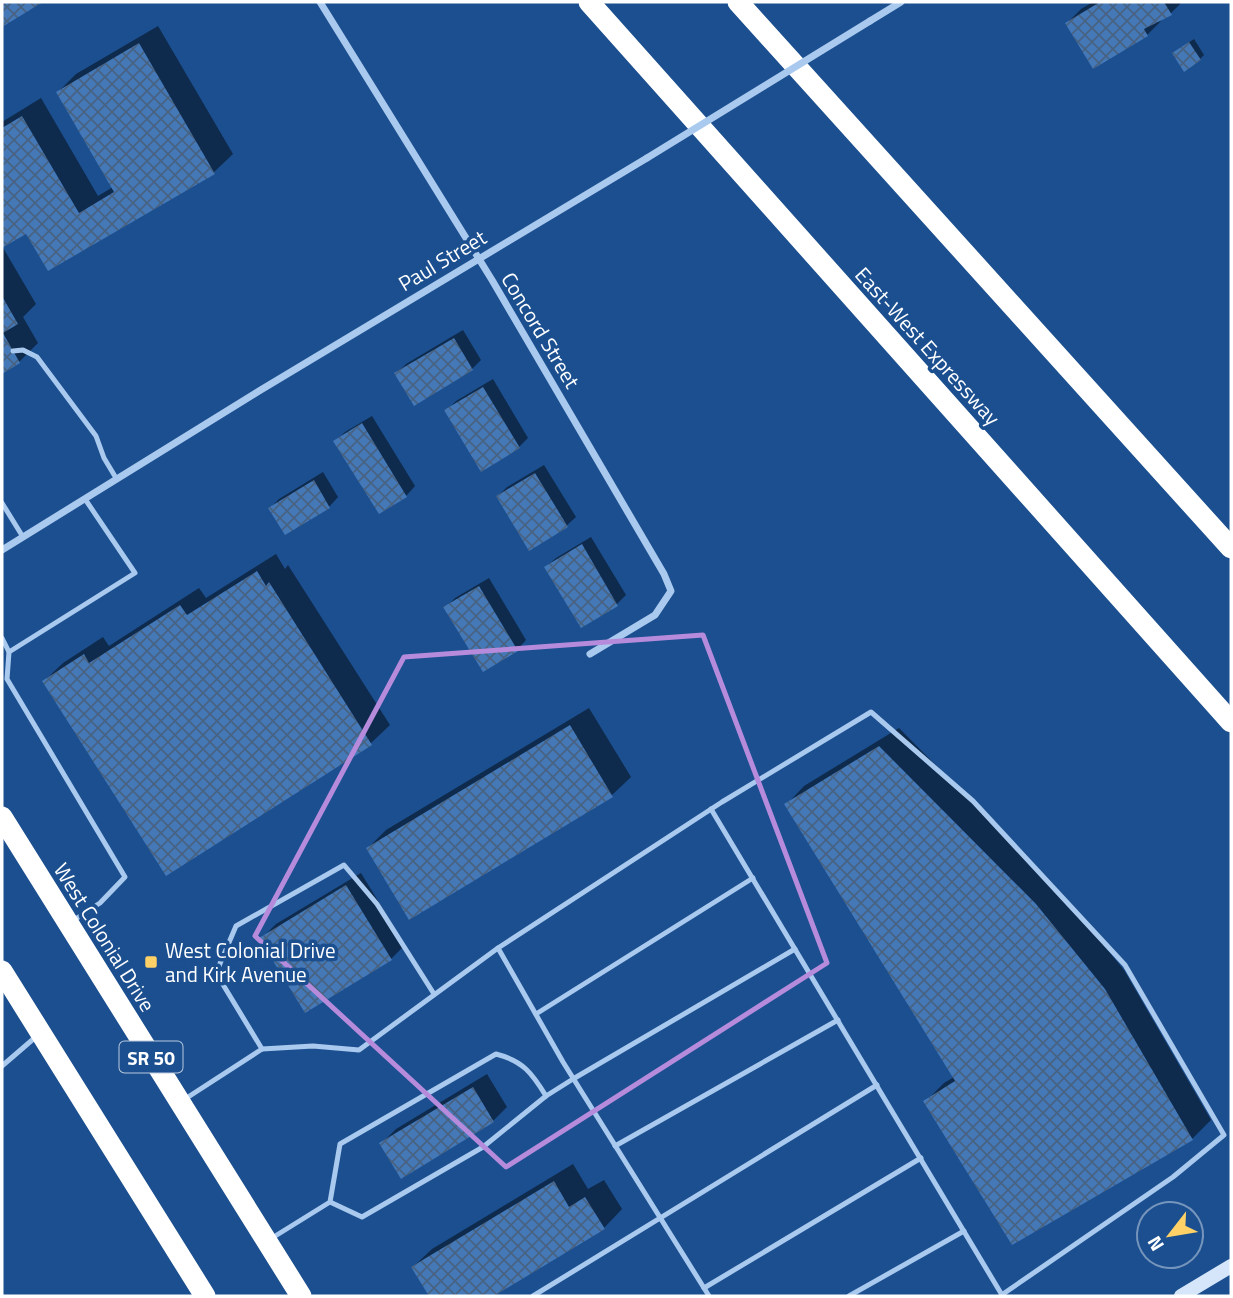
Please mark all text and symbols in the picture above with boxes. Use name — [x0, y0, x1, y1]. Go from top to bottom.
street label: Paul Street — [392, 221, 493, 299]
street label: East-West Expressway — [848, 260, 1008, 432]
street label: Concord Street — [494, 266, 589, 395]
street label: West Colonial Drive — [46, 856, 164, 1018]
place label: West Colonial Drive and Kirk Avenue — [165, 934, 336, 990]
marker: West Colonial Drive and Kirk Avenue — [143, 954, 159, 970]
road number: SR 50 — [120, 1042, 182, 1072]
north arrow — [1135, 1200, 1205, 1270]
text: N — [1139, 1231, 1171, 1257]

